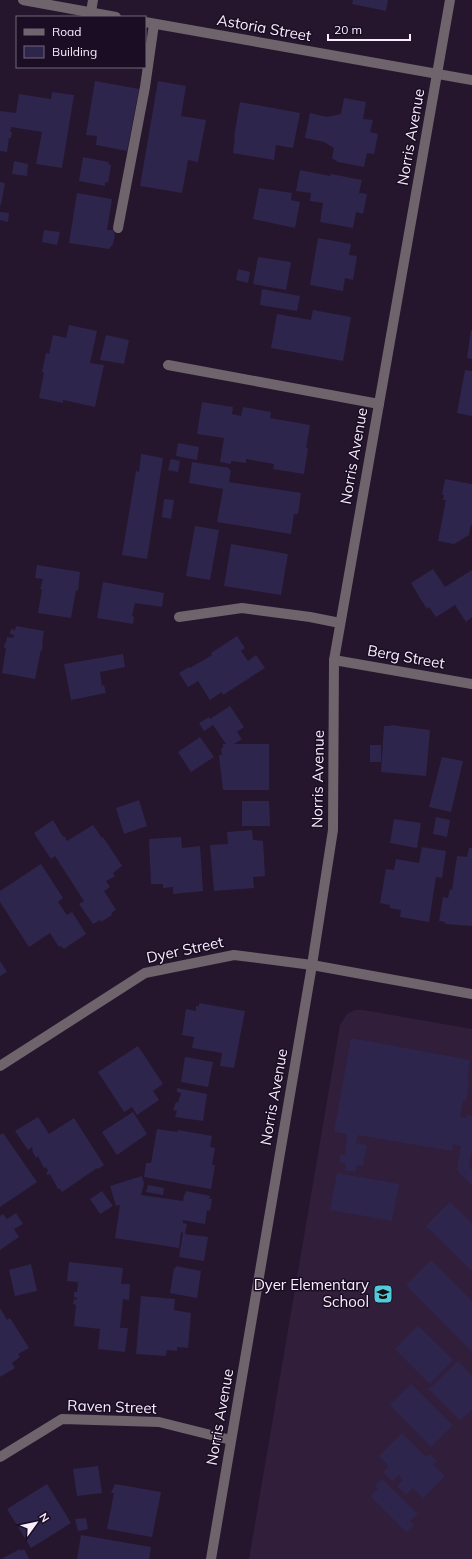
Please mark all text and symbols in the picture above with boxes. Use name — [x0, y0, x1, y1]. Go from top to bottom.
street label: Astoria Street — [215, 10, 313, 45]
legend — [16, 16, 146, 68]
scale bar — [328, 16, 410, 42]
text: 20 m — [334, 22, 362, 37]
text: Road — [52, 24, 81, 39]
text: Building — [52, 44, 97, 59]
street label: Norris Avenue — [393, 87, 428, 187]
street label: Norris Avenue — [336, 406, 371, 506]
street label: Berg Street — [366, 640, 446, 673]
street label: Norris Avenue — [307, 730, 328, 828]
street label: Dyer Street — [145, 932, 225, 967]
street label: Norris Avenue — [256, 1047, 291, 1147]
place label: Dyer Elementary School — [254, 1275, 369, 1311]
school or university icon: Dyer Elementary School — [372, 1283, 394, 1305]
street label: Norris Avenue — [202, 1367, 237, 1467]
street label: Raven Street — [67, 1395, 157, 1418]
north arrow — [16, 1503, 56, 1543]
text: N — [36, 1510, 53, 1525]

